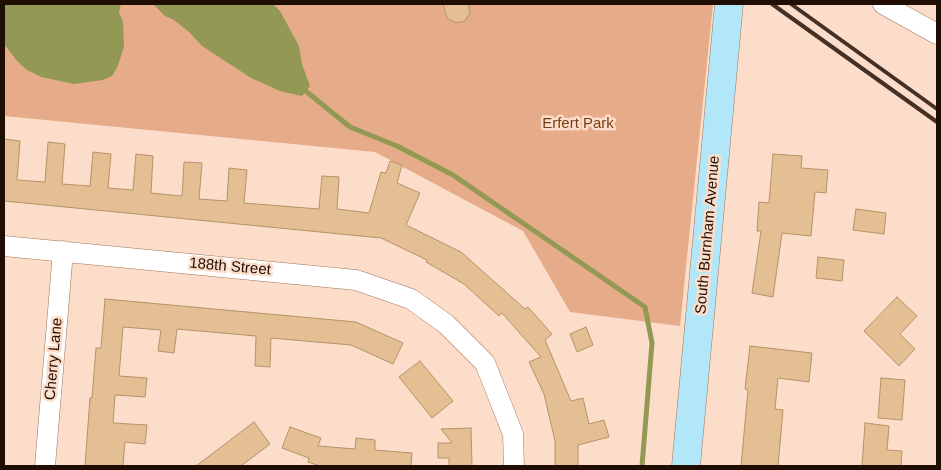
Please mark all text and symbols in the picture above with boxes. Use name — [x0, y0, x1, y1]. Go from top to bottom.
park label: Erfert Park — [542, 115, 614, 133]
street label: South Burnham Avenue — [692, 155, 724, 315]
street label: 188th Street — [189, 254, 271, 280]
street label: Cherry Lane — [41, 317, 67, 401]

